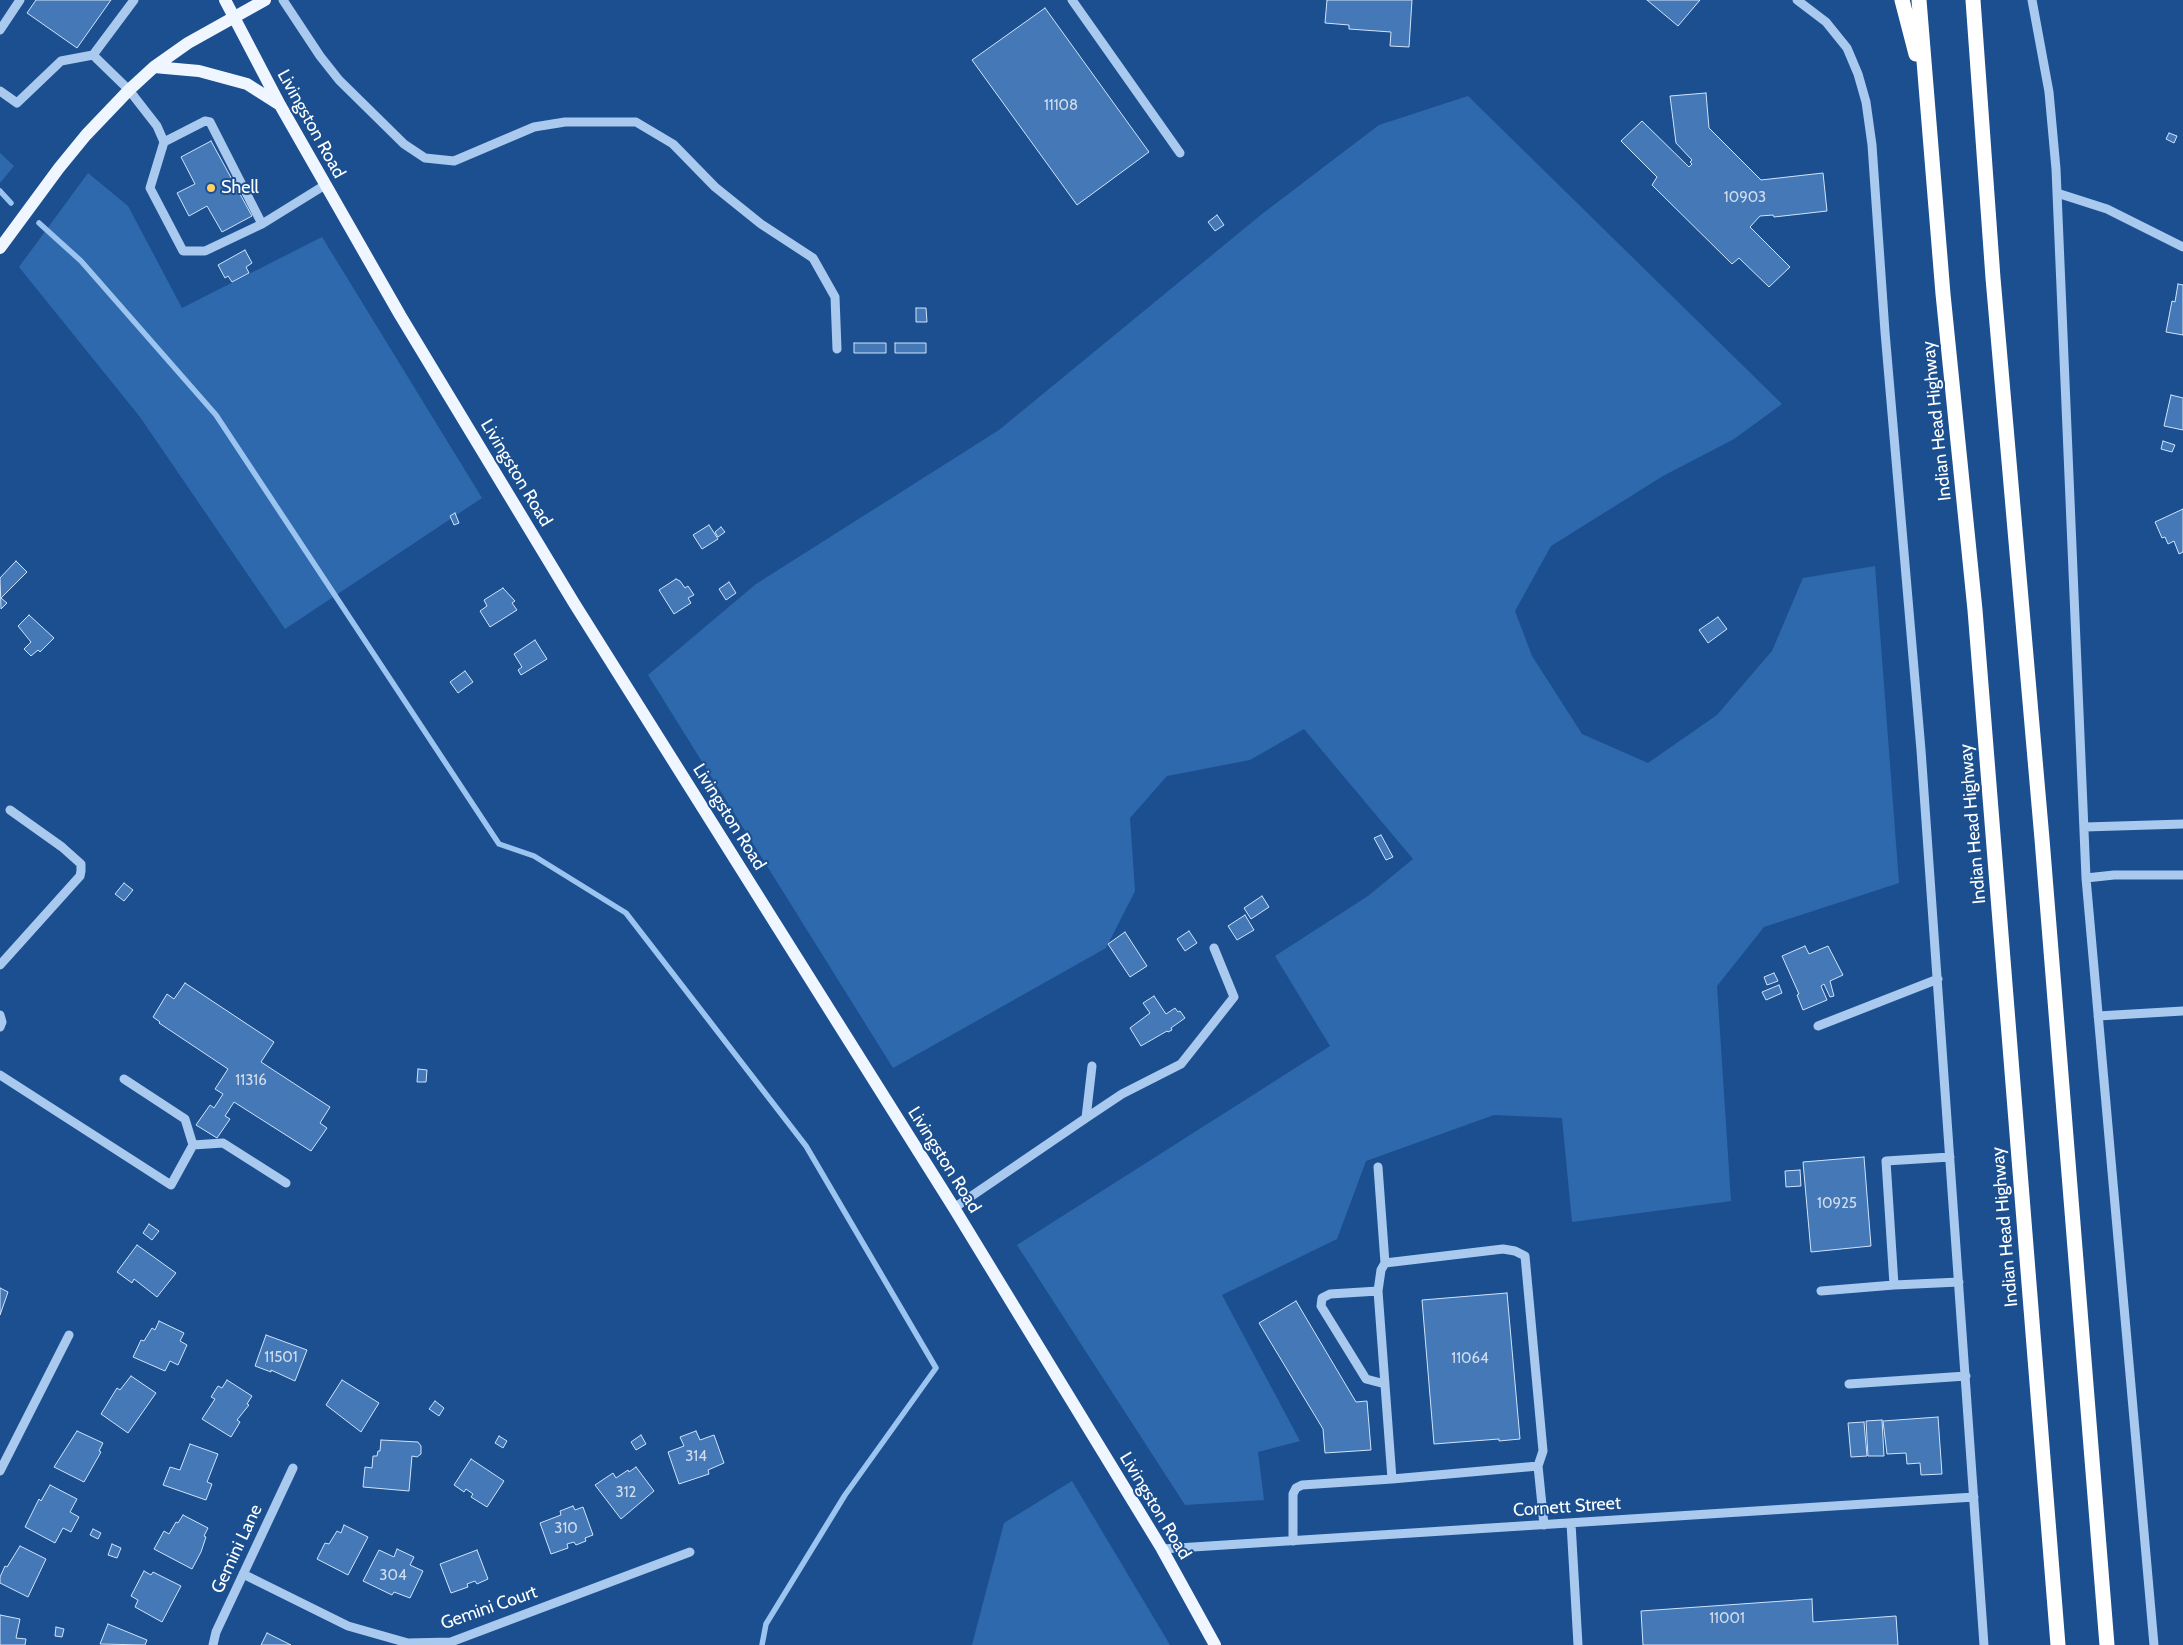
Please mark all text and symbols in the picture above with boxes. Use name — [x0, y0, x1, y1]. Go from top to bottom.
street label: Livingston Road — [272, 66, 350, 182]
house number: 11108 — [1044, 97, 1078, 115]
place label: Shell — [221, 177, 259, 199]
marker: Shell — [205, 182, 217, 194]
house number: 10903 — [1724, 189, 1766, 207]
street label: Indian Head Highway — [1918, 340, 1956, 502]
street label: Livingston Road — [476, 416, 556, 530]
street label: Indian Head Highway — [1955, 743, 1991, 905]
street label: Livingston Road — [688, 760, 770, 874]
house number: 11316 — [235, 1072, 267, 1090]
street label: Livingston Road — [903, 1103, 985, 1217]
street label: Indian Head Highway — [1987, 1146, 2023, 1308]
house number: 10925 — [1817, 1195, 1857, 1213]
house number: 11501 — [264, 1349, 298, 1367]
house number: 11064 — [1451, 1350, 1489, 1368]
house number: 314 — [685, 1448, 707, 1466]
street label: Livingston Road — [1115, 1449, 1195, 1563]
house number: 312 — [616, 1484, 636, 1502]
street label: Cornett Street — [1512, 1492, 1622, 1522]
street label: Gemini Lane — [207, 1501, 267, 1597]
house number: 310 — [554, 1520, 578, 1538]
house number: 304 — [379, 1567, 407, 1585]
street label: Gemini Court — [438, 1581, 540, 1635]
house number: 11001 — [1709, 1610, 1745, 1628]

